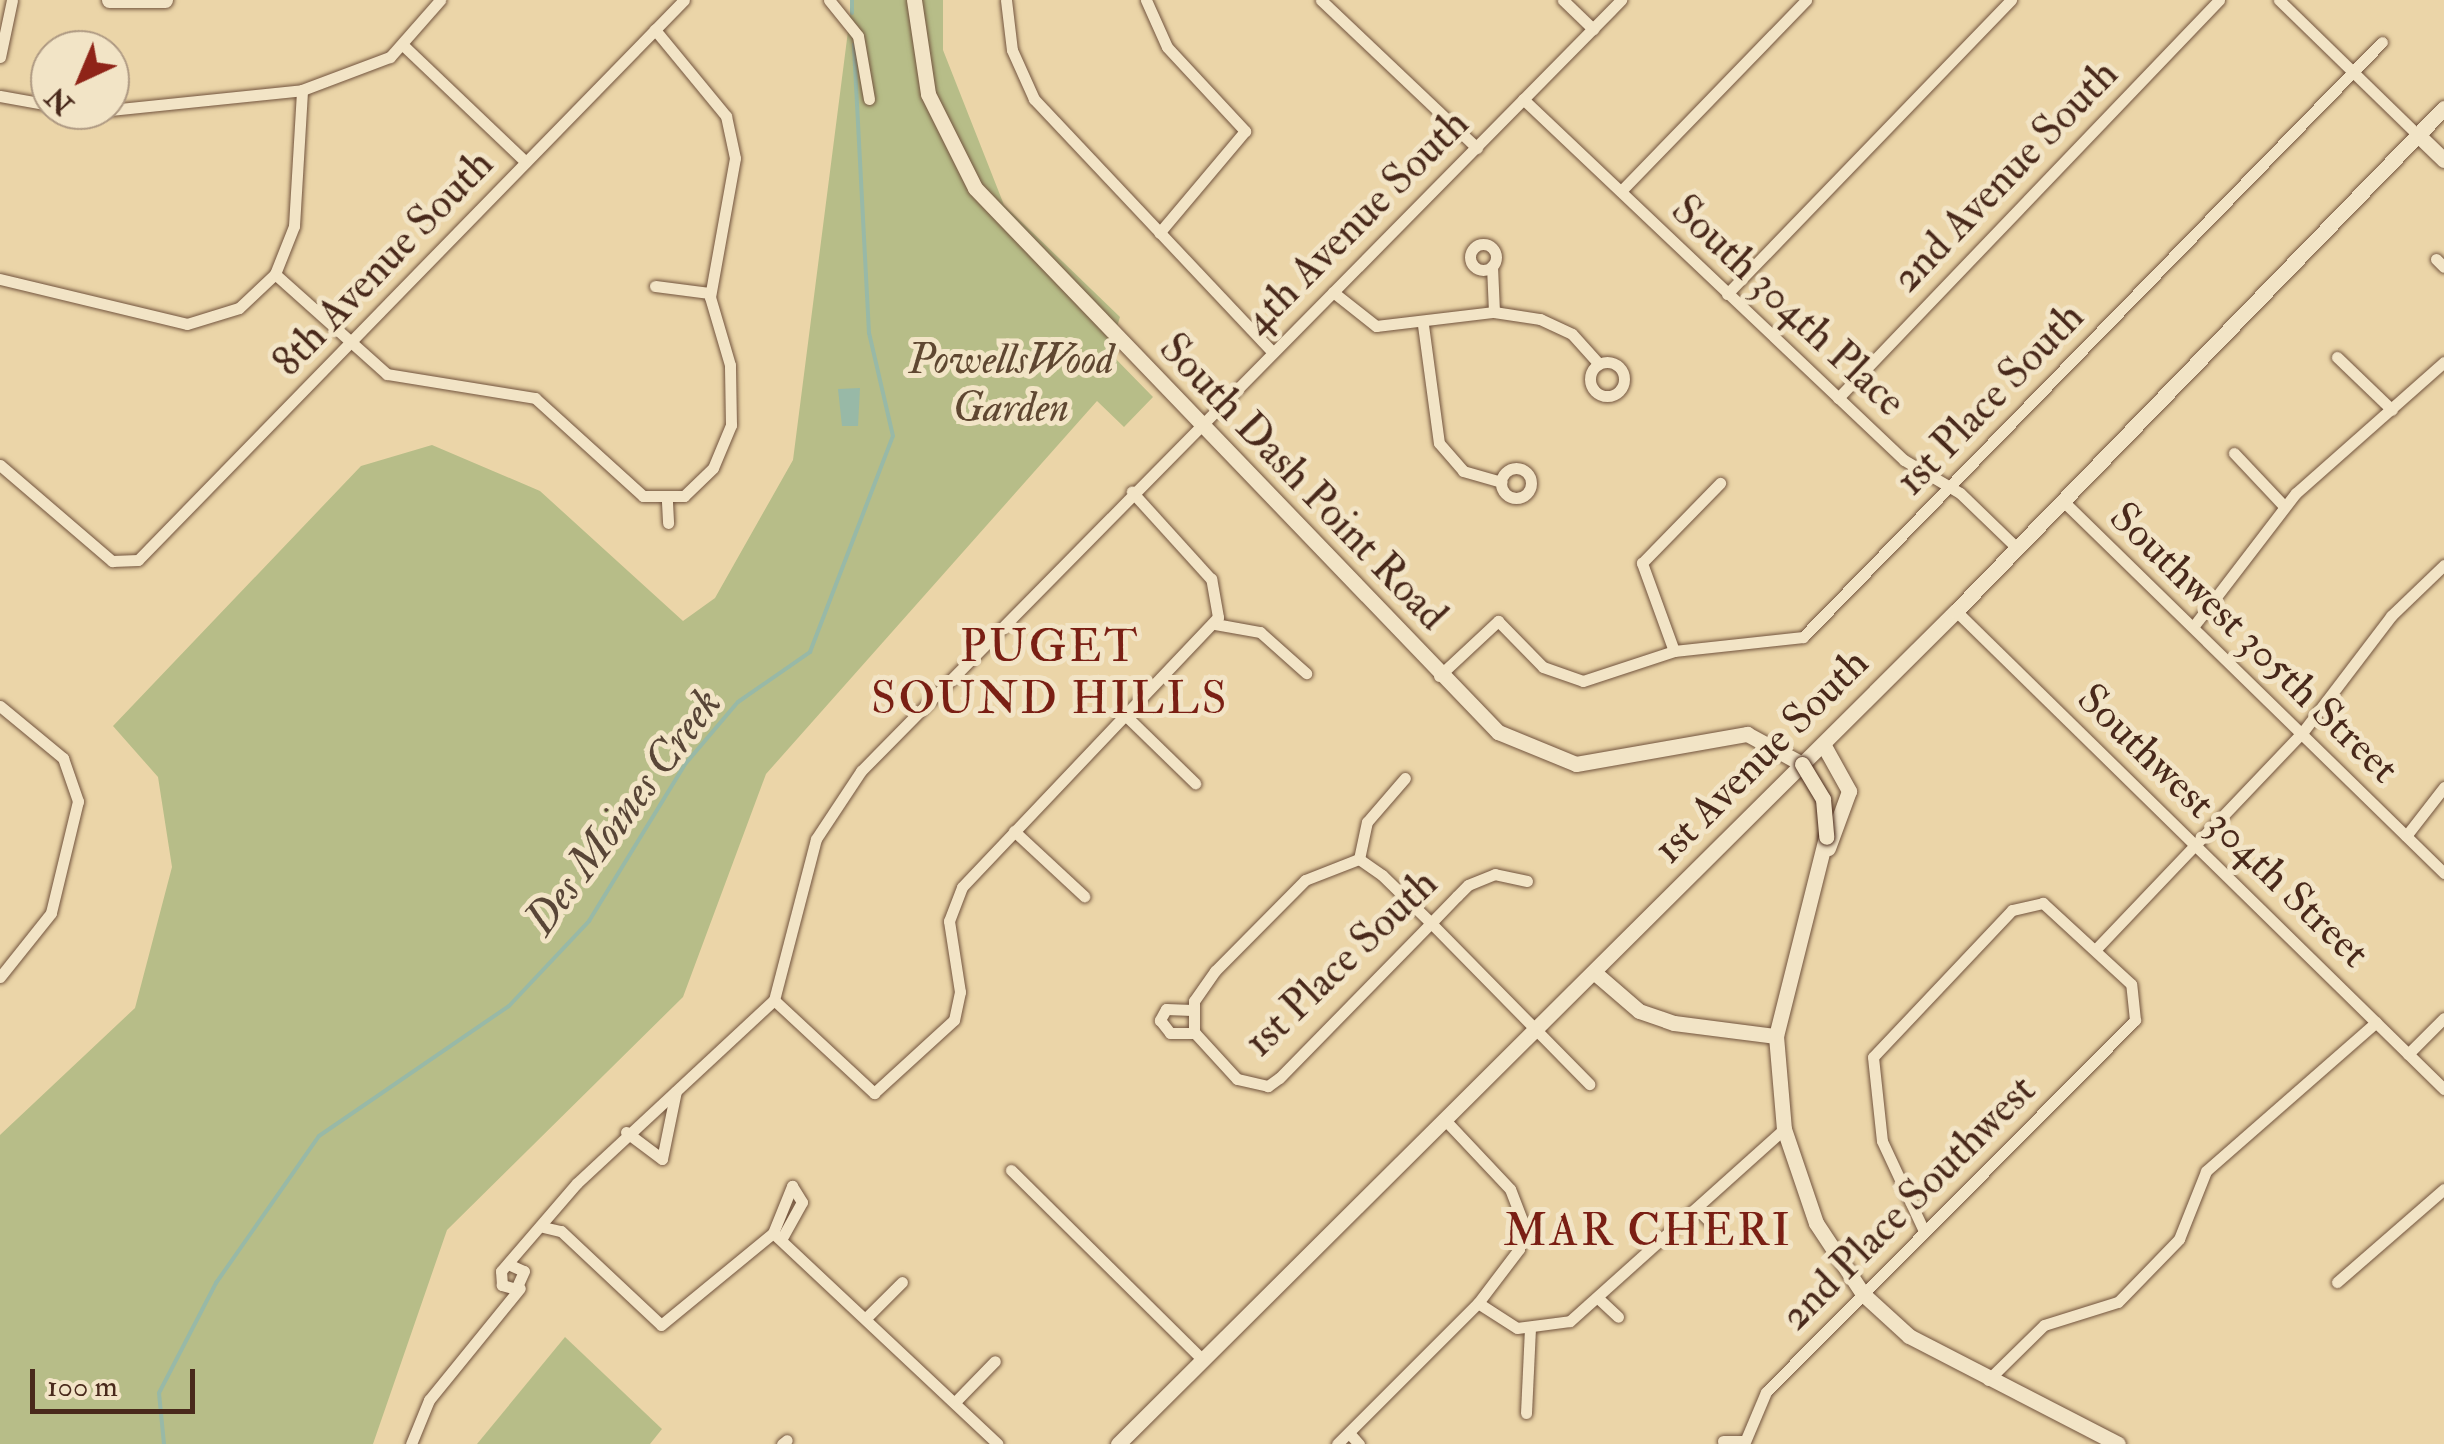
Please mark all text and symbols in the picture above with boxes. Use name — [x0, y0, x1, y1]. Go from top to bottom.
north arrow — [30, 30, 130, 130]
street label: 2nd Avenue South — [1881, 49, 2129, 303]
text: N — [39, 79, 81, 122]
street label: 4th Avenue South — [1233, 99, 1479, 345]
street label: 8th Avenue South — [262, 139, 504, 387]
street label: South 304th Place — [1661, 185, 1915, 427]
street label: 1st Place South — [1886, 292, 2094, 506]
street label: South Dash Point Road — [1149, 323, 1457, 641]
park label: PowellsWood Garden — [908, 335, 1114, 434]
street label: Southwest 305th Street — [2099, 492, 2409, 794]
district label: PUGET SOUND HILLS — [871, 621, 1229, 727]
street label: 1st Avenue South — [1643, 638, 1879, 874]
street label: Southwest 304th Street — [2067, 674, 2379, 978]
water label: Des Moines Creek — [514, 678, 734, 946]
street label: 1st Place South — [1234, 859, 1448, 1067]
street label: 2nd Place Southwest — [1770, 1065, 2046, 1341]
district label: MAR CHERI — [1504, 1205, 1792, 1259]
scale bar — [35, 1349, 200, 1411]
text: 100 m — [47, 1368, 118, 1405]

